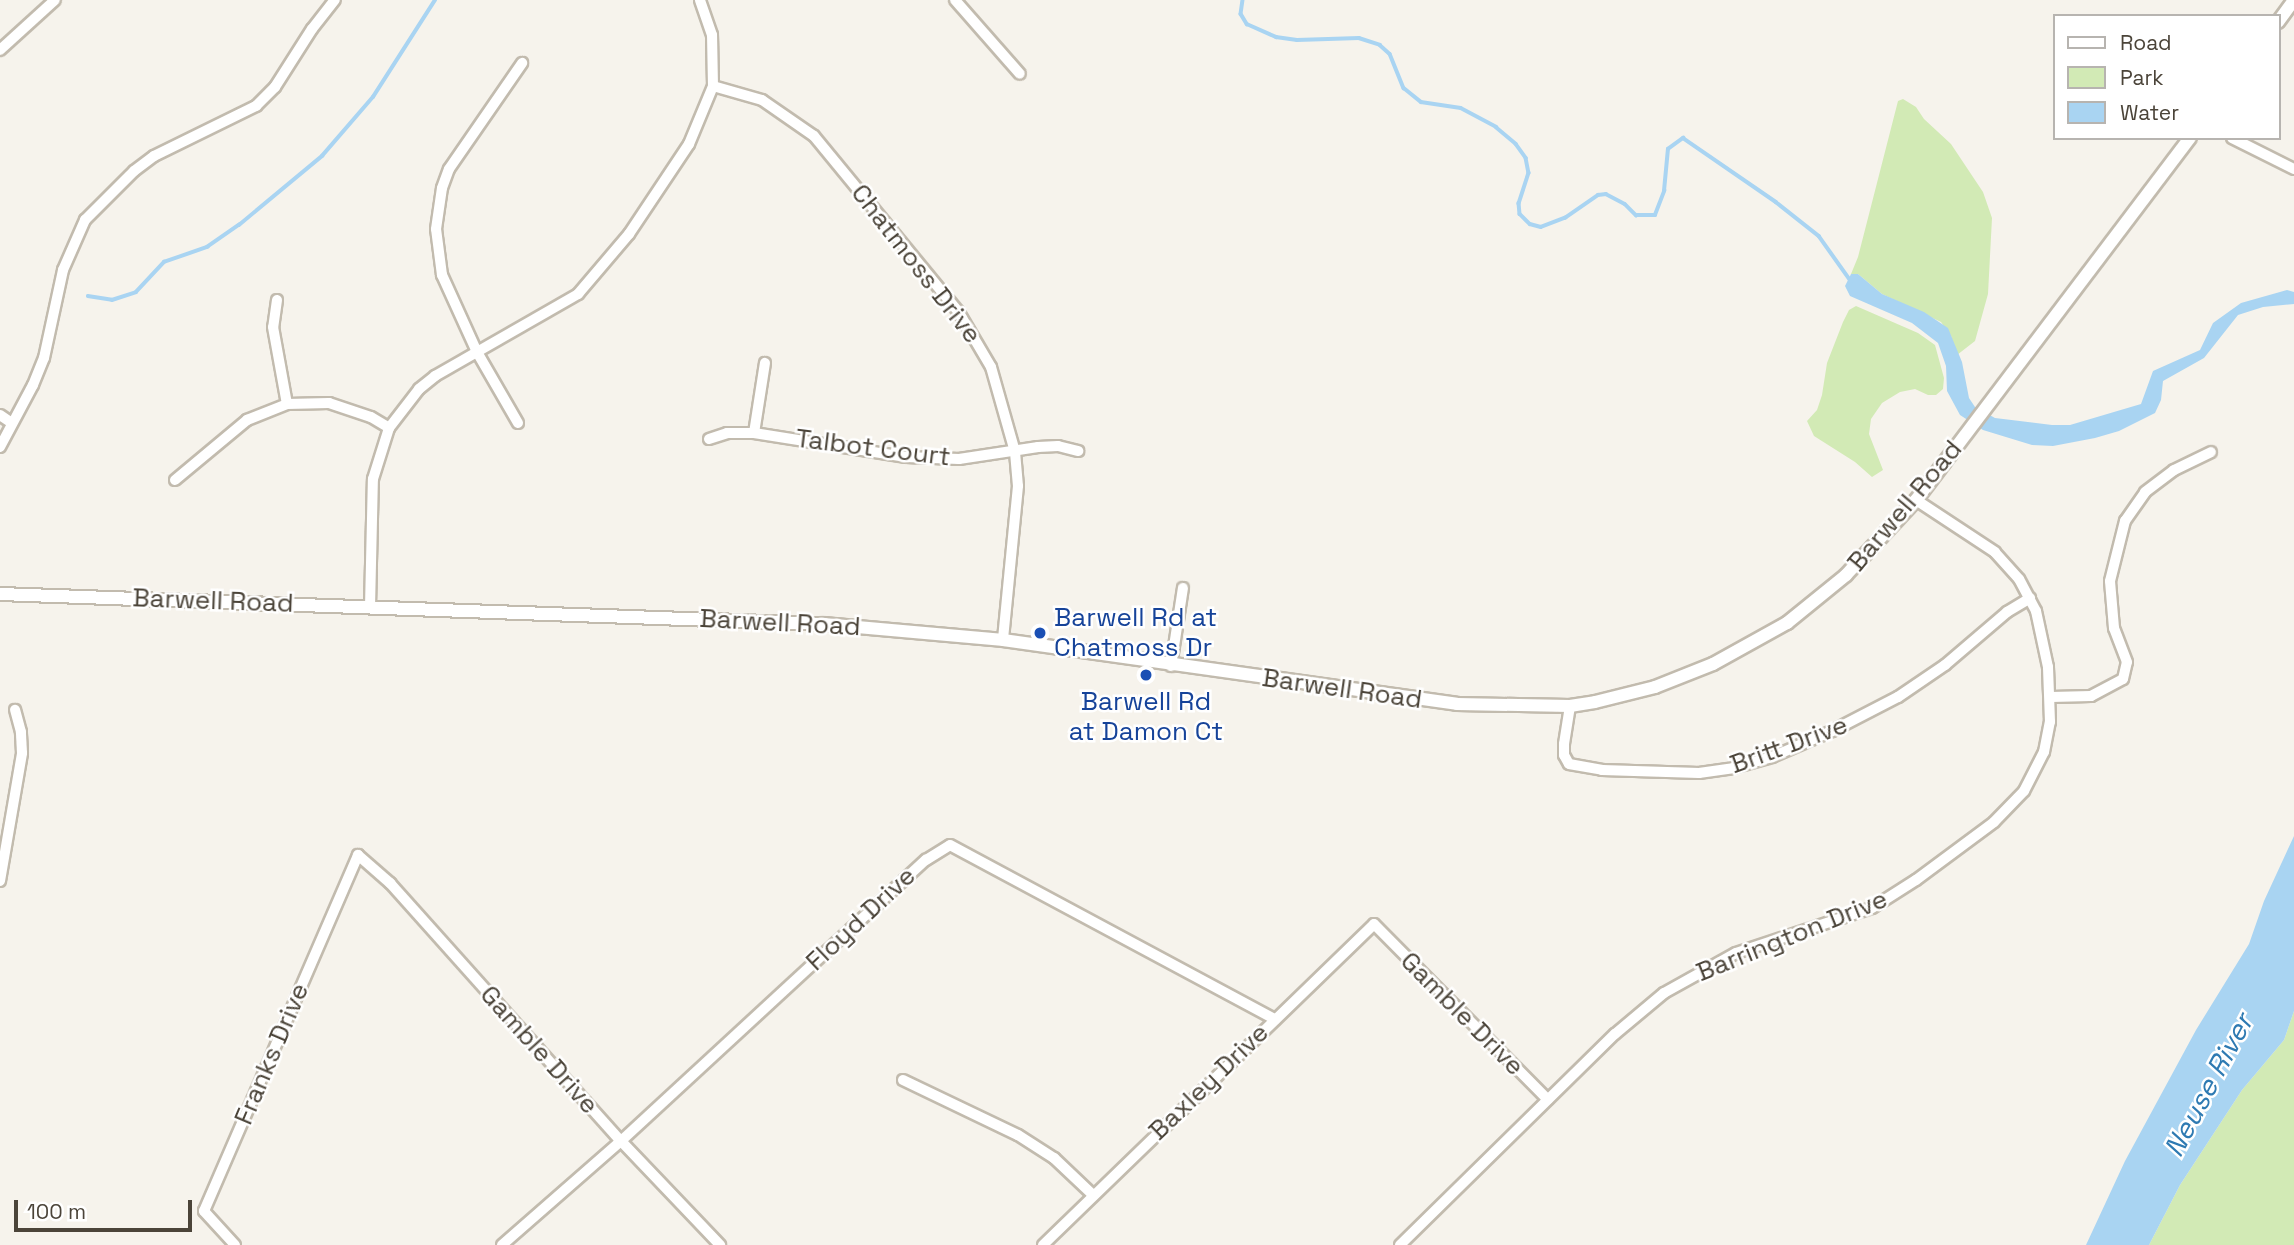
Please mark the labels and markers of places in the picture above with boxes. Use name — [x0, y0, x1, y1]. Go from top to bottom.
place label: Barwell Rd at Chatmoss Dr — [1054, 602, 1217, 664]
marker: Barwell Rd at Chatmoss Dr — [1032, 625, 1048, 641]
marker: Barwell Rd at Damon Ct — [1138, 667, 1154, 683]
place label: Barwell Rd at Damon Ct — [1069, 686, 1223, 748]

